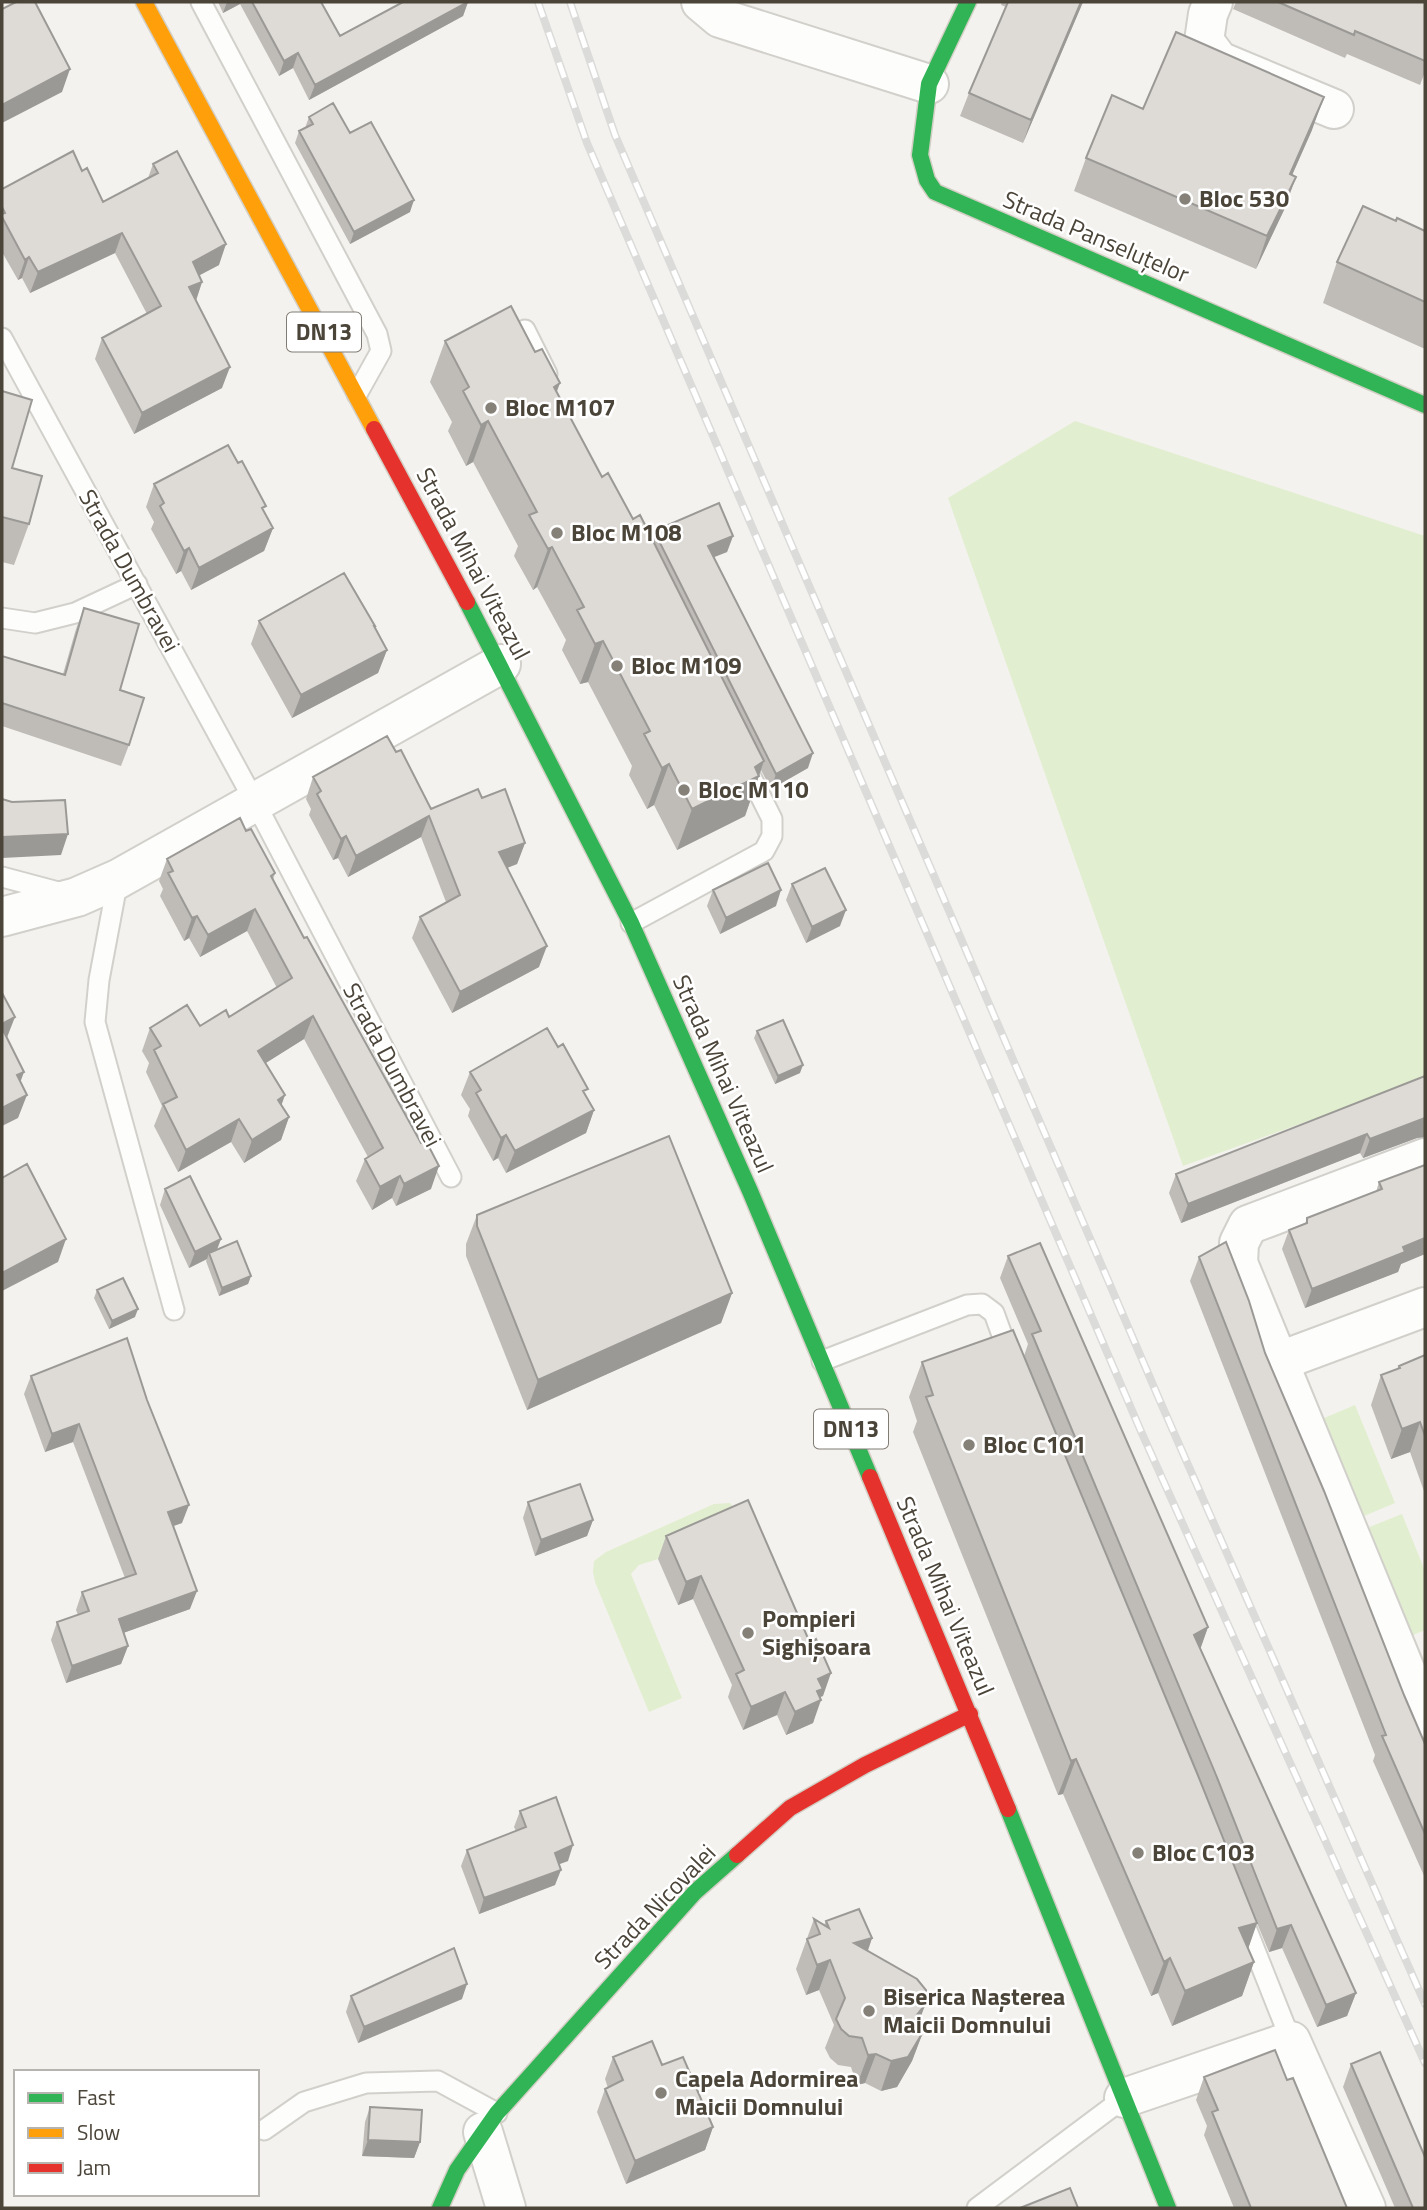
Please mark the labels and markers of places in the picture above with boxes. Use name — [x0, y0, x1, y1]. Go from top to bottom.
place label: Bloc 530 — [1199, 180, 1289, 216]
marker: Bloc 530 — [1177, 191, 1193, 207]
place label: Bloc M107 — [505, 389, 616, 425]
marker: Bloc M107 — [483, 400, 499, 416]
place label: Bloc M108 — [571, 514, 682, 550]
marker: Bloc M108 — [549, 525, 565, 541]
place label: Bloc M109 — [631, 647, 742, 683]
marker: Bloc M109 — [609, 658, 625, 674]
place label: Bloc M110 — [698, 771, 809, 807]
marker: Bloc M110 — [676, 782, 692, 798]
place label: Bloc C101 — [983, 1426, 1086, 1462]
marker: Bloc C101 — [961, 1437, 977, 1453]
place label: Pompieri Sighișoara — [762, 1600, 871, 1664]
marker: Pompieri Sighișoara — [740, 1625, 756, 1641]
place label: Bloc C103 — [1152, 1834, 1255, 1870]
marker: Bloc C103 — [1130, 1845, 1146, 1861]
place label: Biserica Nașterea Maicii Domnului — [883, 1978, 1065, 2042]
marker: Biserica Nașterea Maicii Domnului — [861, 2003, 877, 2019]
place label: Capela Adormirea Maicii Domnului — [675, 2060, 859, 2124]
marker: Capela Adormirea Maicii Domnului — [653, 2085, 669, 2101]

